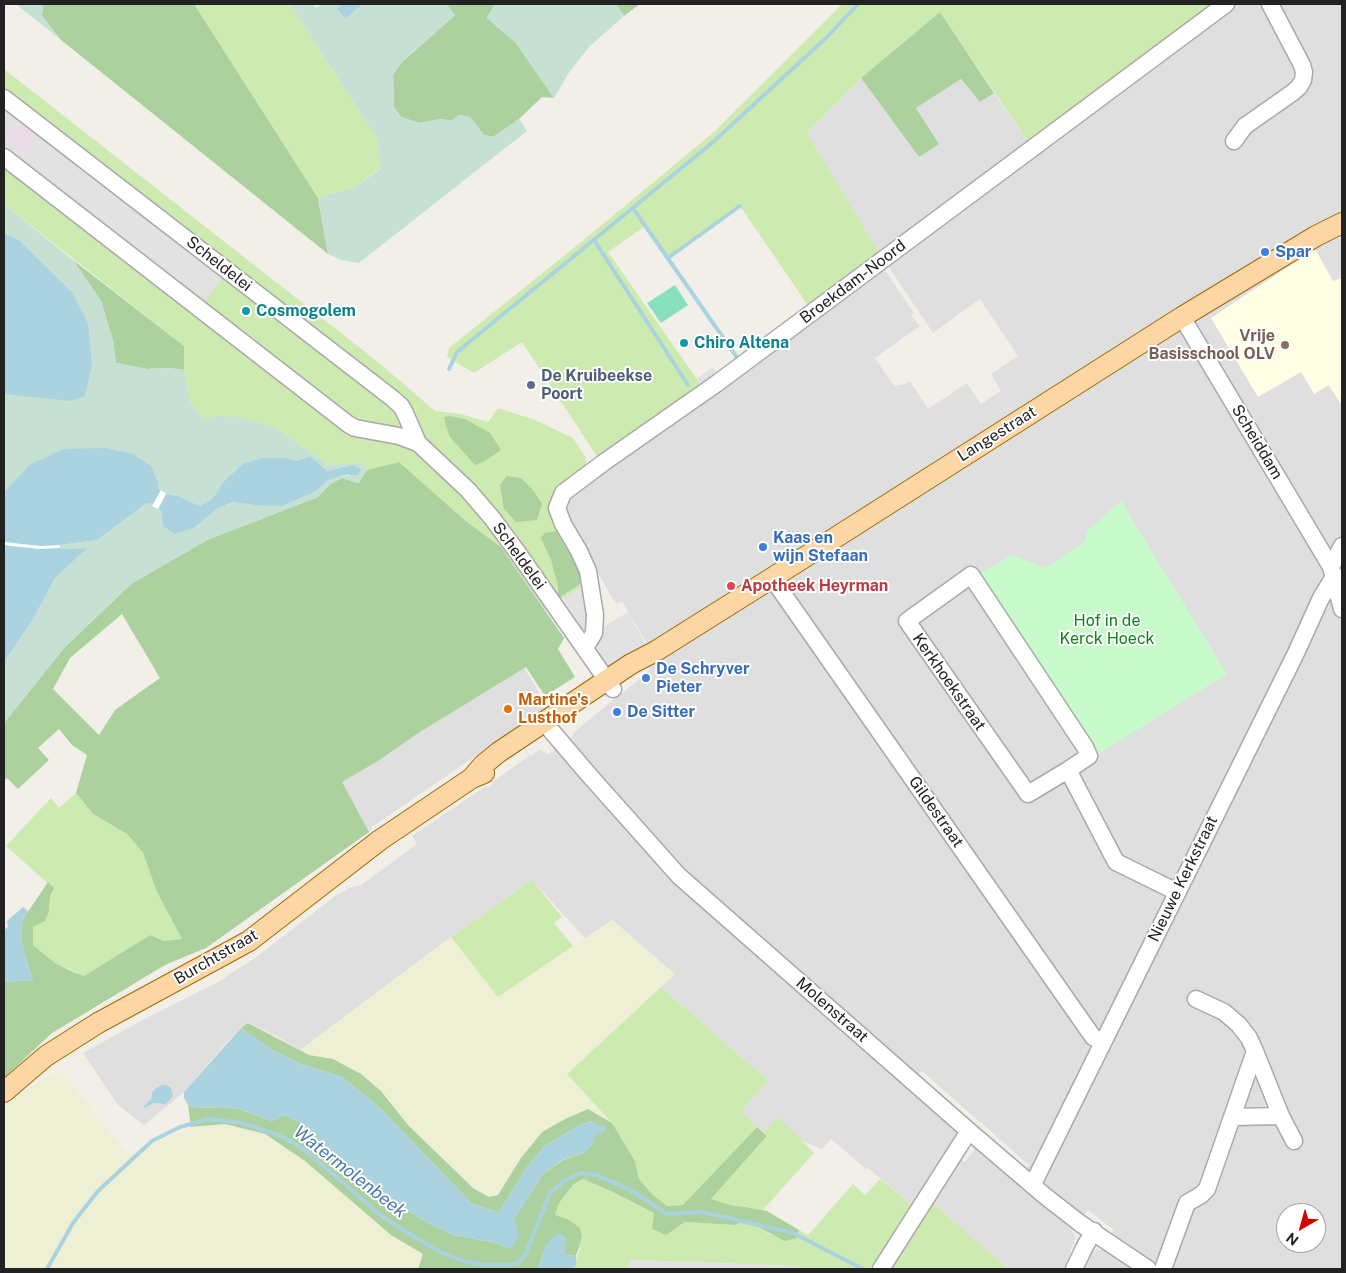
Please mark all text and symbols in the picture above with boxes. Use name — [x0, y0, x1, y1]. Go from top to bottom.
street label: Scheldelei — [182, 232, 256, 296]
street label: Broekdam-Noord — [796, 236, 910, 328]
place label: Spar — [1275, 242, 1311, 262]
marker: Spar — [1259, 246, 1271, 258]
place label: Cosmogolem — [256, 301, 356, 321]
marker: Cosmogolem — [240, 305, 252, 317]
place label: Vrije Basisschool OLV — [1149, 326, 1275, 364]
place label: Chiro Altena — [694, 333, 789, 353]
marker: Chiro Altena — [678, 337, 690, 349]
marker: Vrije Basisschool OLV — [1279, 339, 1291, 351]
place label: De Kruibeekse Poort — [541, 366, 652, 404]
marker: De Kruibeekse Poort — [525, 379, 537, 391]
street label: Scheiddam — [1227, 401, 1287, 483]
street label: Langestraat — [954, 402, 1040, 466]
street label: Scheldelei — [488, 519, 550, 593]
place label: Kaas en wijn Stefaan — [773, 528, 868, 566]
marker: Kaas en wijn Stefaan — [757, 541, 769, 553]
place label: Apotheek Heyrman — [741, 576, 888, 596]
marker: Apotheek Heyrman — [725, 580, 737, 592]
park label: Hof in de Kerck Hoeck — [1060, 611, 1154, 649]
street label: Kerkhoekstraat — [908, 630, 990, 734]
place label: De Schryver Pieter — [656, 659, 750, 697]
marker: De Schryver Pieter — [640, 672, 652, 684]
place label: Martine's Lusthof — [518, 690, 589, 728]
place label: De Sitter — [627, 702, 695, 722]
marker: Martine's Lusthof — [502, 703, 514, 715]
marker: De Sitter — [611, 706, 623, 718]
street label: Gildestraat — [904, 773, 968, 851]
street label: Nieuwe Kerkstraat — [1144, 813, 1222, 945]
street label: Burchtstraat — [171, 925, 261, 989]
street label: Molenstraat — [792, 973, 872, 1047]
water label: Watermolenbeek — [289, 1121, 411, 1223]
north arrow — [1276, 1203, 1326, 1253]
text: N — [1283, 1229, 1302, 1249]

